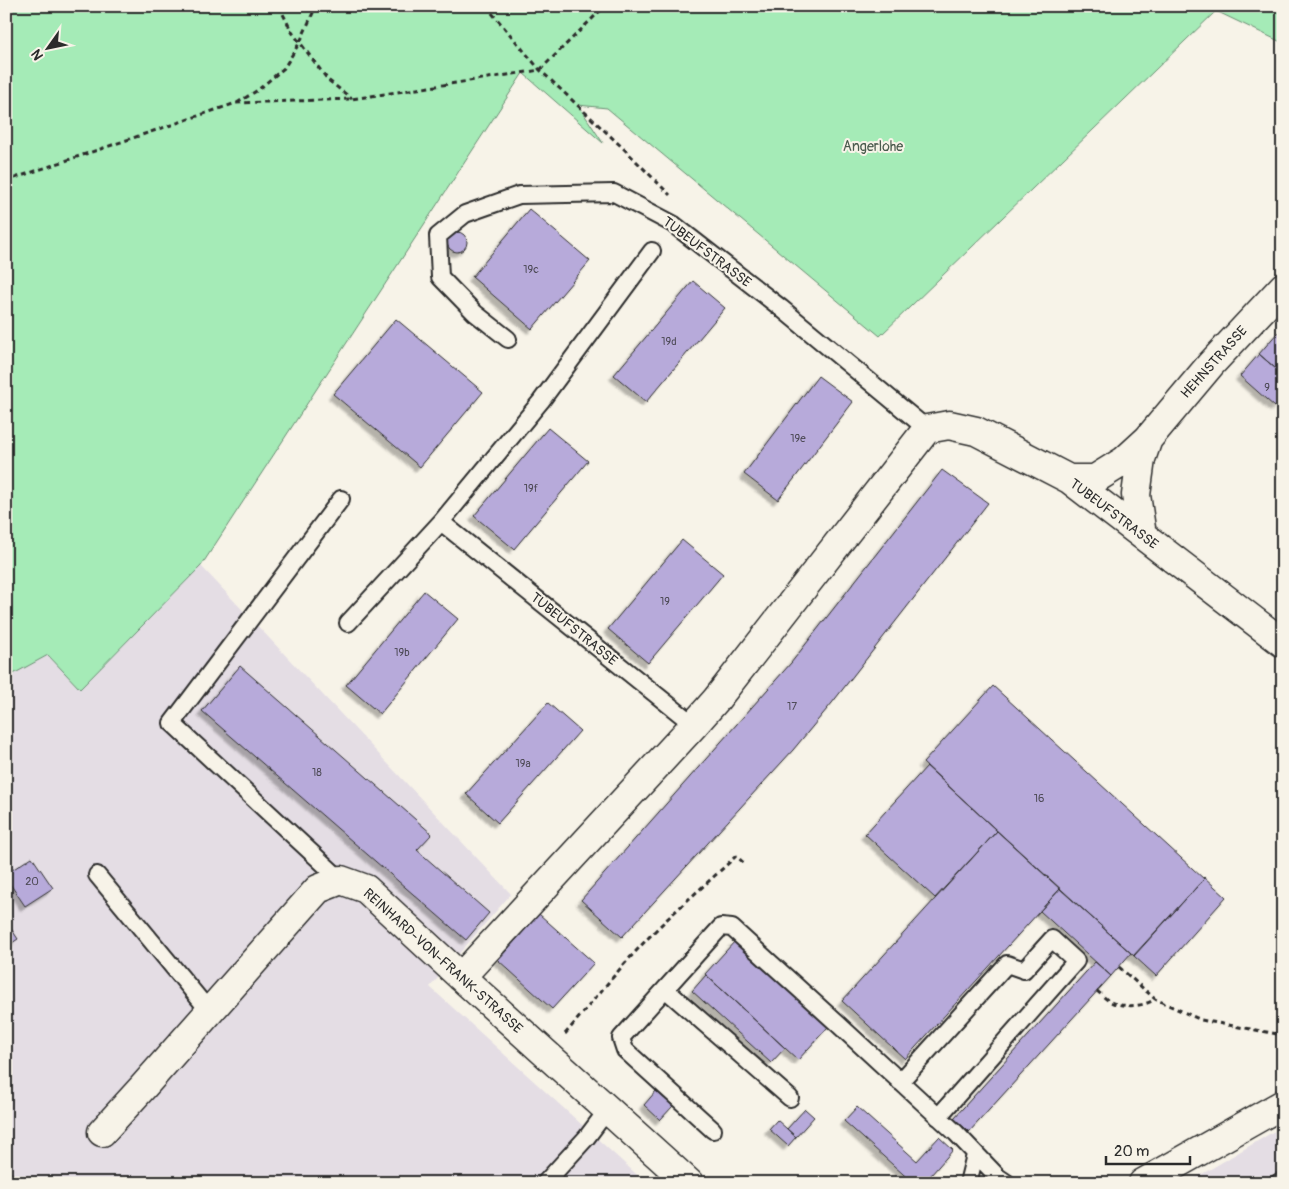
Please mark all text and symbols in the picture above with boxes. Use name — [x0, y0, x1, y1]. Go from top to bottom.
north arrow — [22, 22, 72, 72]
text: N — [28, 46, 47, 63]
park label: Angerlohe — [843, 138, 903, 155]
street label: TUBEUFSTRASSE — [659, 213, 755, 291]
house number: 19c — [523, 263, 539, 276]
street label: HEHNSTRASSE — [1177, 322, 1251, 402]
house number: 19d — [661, 335, 677, 348]
house number: 9 — [1264, 381, 1270, 394]
house number: 19e — [790, 432, 806, 445]
street label: TUBEUFSTRASSE — [1066, 475, 1162, 553]
house number: 19f — [524, 482, 539, 495]
street label: TUBEUFSTRASSE — [527, 589, 621, 669]
house number: 19 — [660, 595, 670, 608]
house number: 19b — [394, 646, 410, 659]
house number: 17 — [787, 700, 797, 713]
house number: 19a — [515, 757, 531, 770]
house number: 18 — [312, 766, 322, 779]
house number: 16 — [1034, 792, 1044, 805]
house number: 20 — [25, 875, 39, 888]
street label: REINHARD-VON-FRANK-STRASSE — [360, 885, 526, 1037]
scale bar — [1106, 1134, 1190, 1166]
text: 20 m — [1114, 1142, 1149, 1161]

